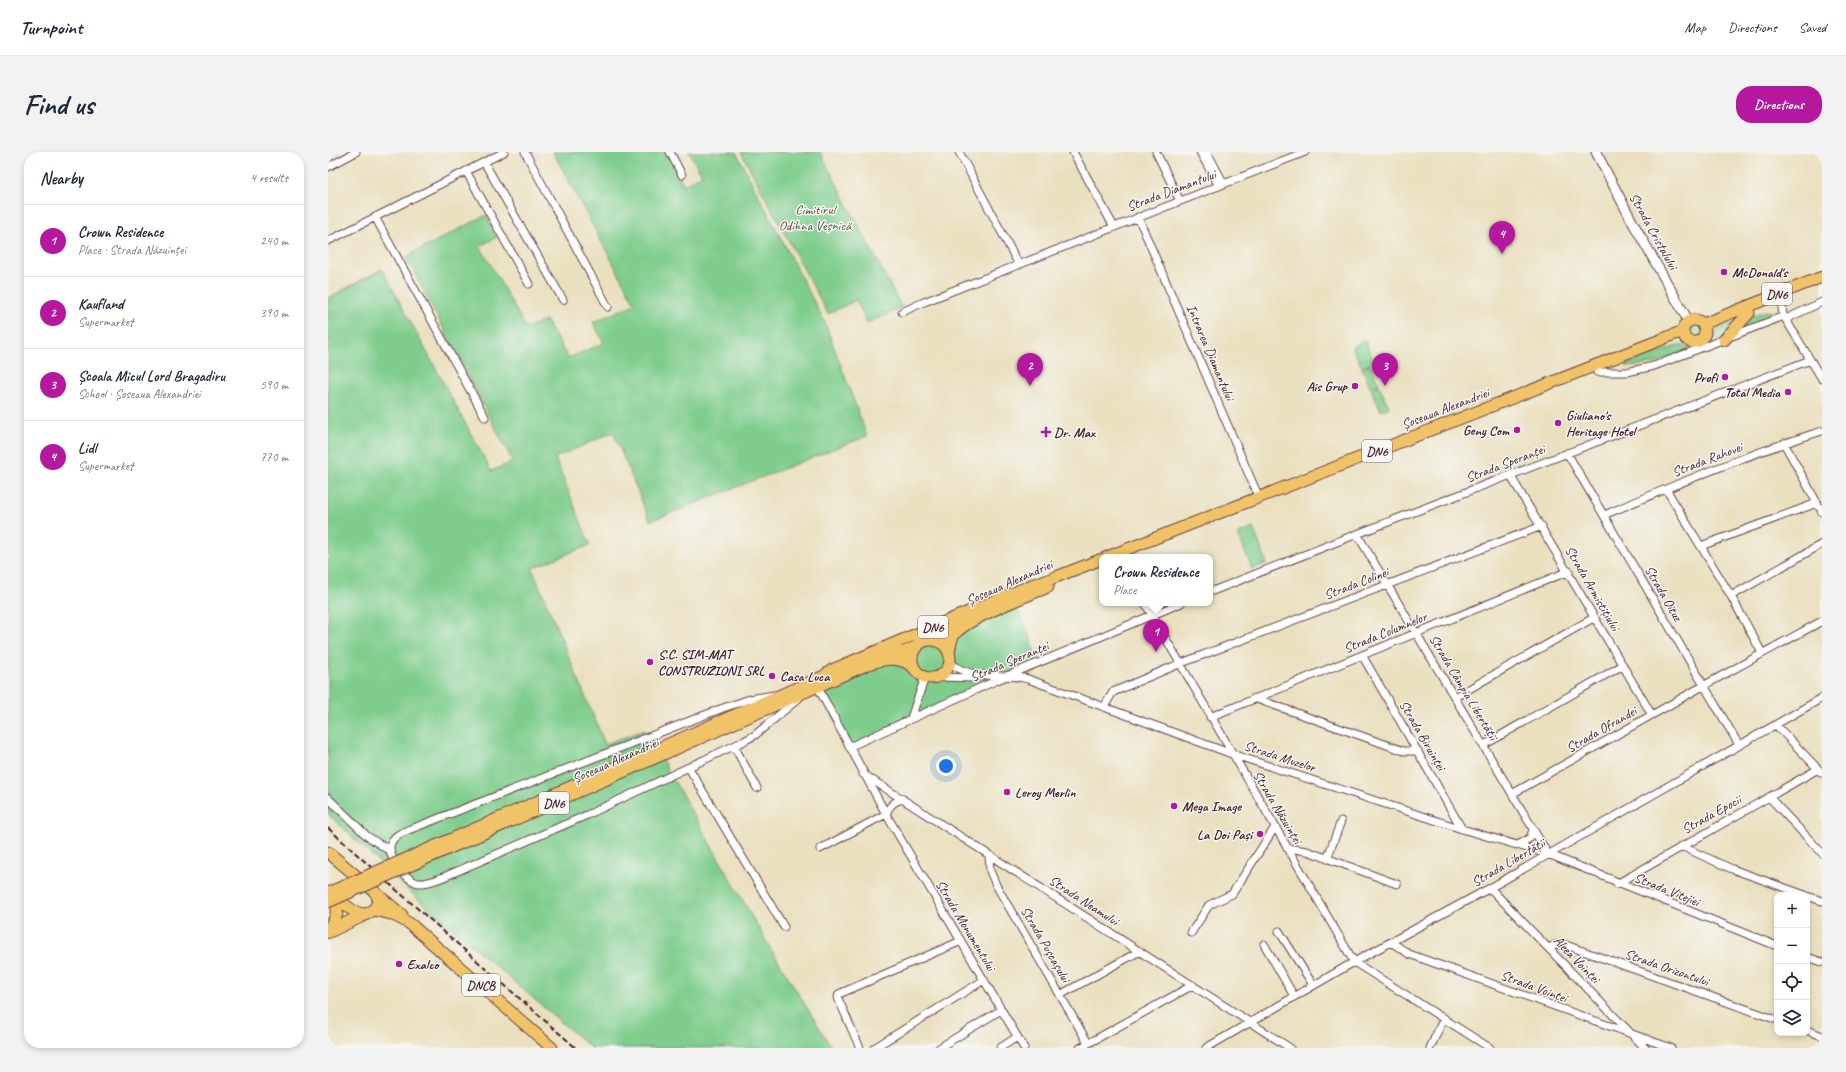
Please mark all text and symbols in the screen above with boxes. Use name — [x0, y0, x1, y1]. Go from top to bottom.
text: Turnpoint — [20, 16, 82, 40]
text: Map — [1685, 19, 1706, 36]
text: Directions — [1728, 19, 1777, 36]
text: Saved — [1799, 19, 1826, 36]
button: Directions — [1736, 86, 1822, 123]
text: Find us — [24, 87, 94, 122]
street label: Strada Diamantului — [1124, 165, 1220, 215]
text: Nearby — [40, 168, 83, 189]
text: 4 results — [250, 170, 288, 186]
street label: Strada Cristalului — [1626, 190, 1683, 275]
park label: Cimitirul Odihna Veșnică — [779, 201, 853, 234]
pin: 4 — [1489, 221, 1515, 254]
text: Crown Residence — [78, 223, 163, 242]
text: 1 — [50, 233, 56, 249]
text: 240 m — [260, 233, 288, 249]
text: Place · Strada Năzuinței — [78, 242, 186, 258]
place label: McDonald's — [1732, 264, 1790, 281]
marker: McDonald's — [1719, 267, 1729, 277]
road number: DN6 — [1762, 283, 1792, 305]
text: Kaufland — [78, 295, 123, 314]
street label: Intrarea Diamantului — [1183, 302, 1239, 405]
text: 2 — [50, 305, 56, 321]
text: 390 m — [260, 305, 288, 321]
text: Supermarket — [78, 314, 133, 330]
pin: 2 — [1017, 353, 1043, 386]
pin: 3 — [1372, 353, 1398, 386]
text: Școala Micul Lord Bragadiru — [78, 367, 225, 386]
place label: Profi — [1694, 369, 1720, 386]
marker: Profi — [1720, 372, 1730, 382]
text: 3 — [50, 377, 56, 393]
text: 590 m — [260, 377, 288, 393]
place label: Ais Grup — [1306, 378, 1349, 395]
marker: Ais Grup — [1350, 381, 1360, 391]
street label: Șoseaua Alexandriei — [1399, 383, 1494, 433]
place label: Total Media — [1725, 384, 1781, 401]
text: School · Șoseaua Alexandriei — [78, 386, 201, 402]
marker: Total Media — [1783, 387, 1793, 397]
place label: Giuliano's Heritage Hotel — [1566, 407, 1638, 440]
marker: Giuliano's Heritage Hotel — [1553, 418, 1563, 428]
place label: Geny Com — [1463, 422, 1510, 439]
place label: Dr. Max — [1054, 424, 1096, 441]
marker: Geny Com — [1512, 425, 1522, 435]
marker: Dr. Max — [1041, 427, 1051, 437]
street label: Strada Rahovei — [1670, 437, 1747, 481]
text: Lidl — [78, 439, 96, 458]
road number: DN6 — [1362, 440, 1392, 462]
street label: Strada Speranței — [1463, 440, 1549, 486]
text: 4 — [50, 449, 56, 465]
text: 770 m — [260, 449, 288, 465]
text: Supermarket — [78, 458, 133, 474]
street label: Strada Armistițiului — [1561, 543, 1625, 636]
popup — [1099, 554, 1213, 606]
street label: Șoseaua Alexandriei — [964, 555, 1057, 609]
text: Crown Residence — [1113, 563, 1199, 582]
street label: Strada Colinei — [1322, 563, 1393, 603]
street label: Strada Oituz — [1641, 563, 1687, 625]
text: Place — [1113, 582, 1136, 598]
street label: Strada Columnelor — [1341, 608, 1430, 657]
road number: DN6 — [918, 616, 948, 638]
pin: 1 — [1143, 619, 1169, 652]
street label: Strada Câmpia Libertății — [1425, 632, 1503, 745]
street label: Strada Speranței — [968, 636, 1053, 686]
place label: S.C. SIM-MAT CONSTRUZIONI SRL — [658, 646, 766, 679]
marker: S.C. SIM-MAT CONSTRUZIONI SRL — [645, 657, 655, 667]
place label: Casa Luca — [780, 668, 831, 685]
marker: Casa Luca — [767, 671, 777, 681]
street label: Strada Biruinței — [1396, 697, 1451, 775]
street label: Strada Ofrandei — [1563, 701, 1642, 756]
street label: Șoseaua Alexandriei — [570, 733, 663, 787]
street label: Strada Muzelor — [1242, 737, 1319, 776]
your location — [936, 756, 956, 776]
street label: Strada Năzuinței — [1249, 768, 1307, 849]
place label: Leroy Merlin — [1015, 784, 1076, 801]
marker: Leroy Merlin — [1002, 787, 1012, 797]
street label: Strada Epocii — [1679, 790, 1746, 838]
road number: DN6 — [539, 792, 569, 814]
place label: Mega Image — [1182, 798, 1242, 815]
marker: Mega Image — [1169, 801, 1179, 811]
place label: La Doi Pași — [1197, 826, 1254, 843]
marker: La Doi Pași — [1255, 829, 1265, 839]
street label: Strada Libertății — [1468, 833, 1550, 890]
street label: Strada Vitejiei — [1632, 869, 1704, 911]
street label: Strada Neamului — [1046, 872, 1124, 931]
street label: Strada Monumentului — [932, 877, 1001, 976]
map controls — [1774, 892, 1810, 1036]
button: + — [1774, 892, 1810, 928]
street label: Strada Pușcașului — [1017, 903, 1075, 987]
button: − — [1774, 928, 1810, 964]
street label: Aleea Voinței — [1550, 932, 1605, 988]
street label: Strada Orizontului — [1623, 945, 1713, 991]
place label: Exalco — [407, 956, 441, 973]
marker: Exalco — [394, 959, 404, 969]
button: locate — [1774, 964, 1810, 1000]
street label: Strada Voinței — [1498, 967, 1572, 1007]
road number: DNCB — [462, 974, 500, 996]
button: layers — [1774, 1000, 1810, 1036]

